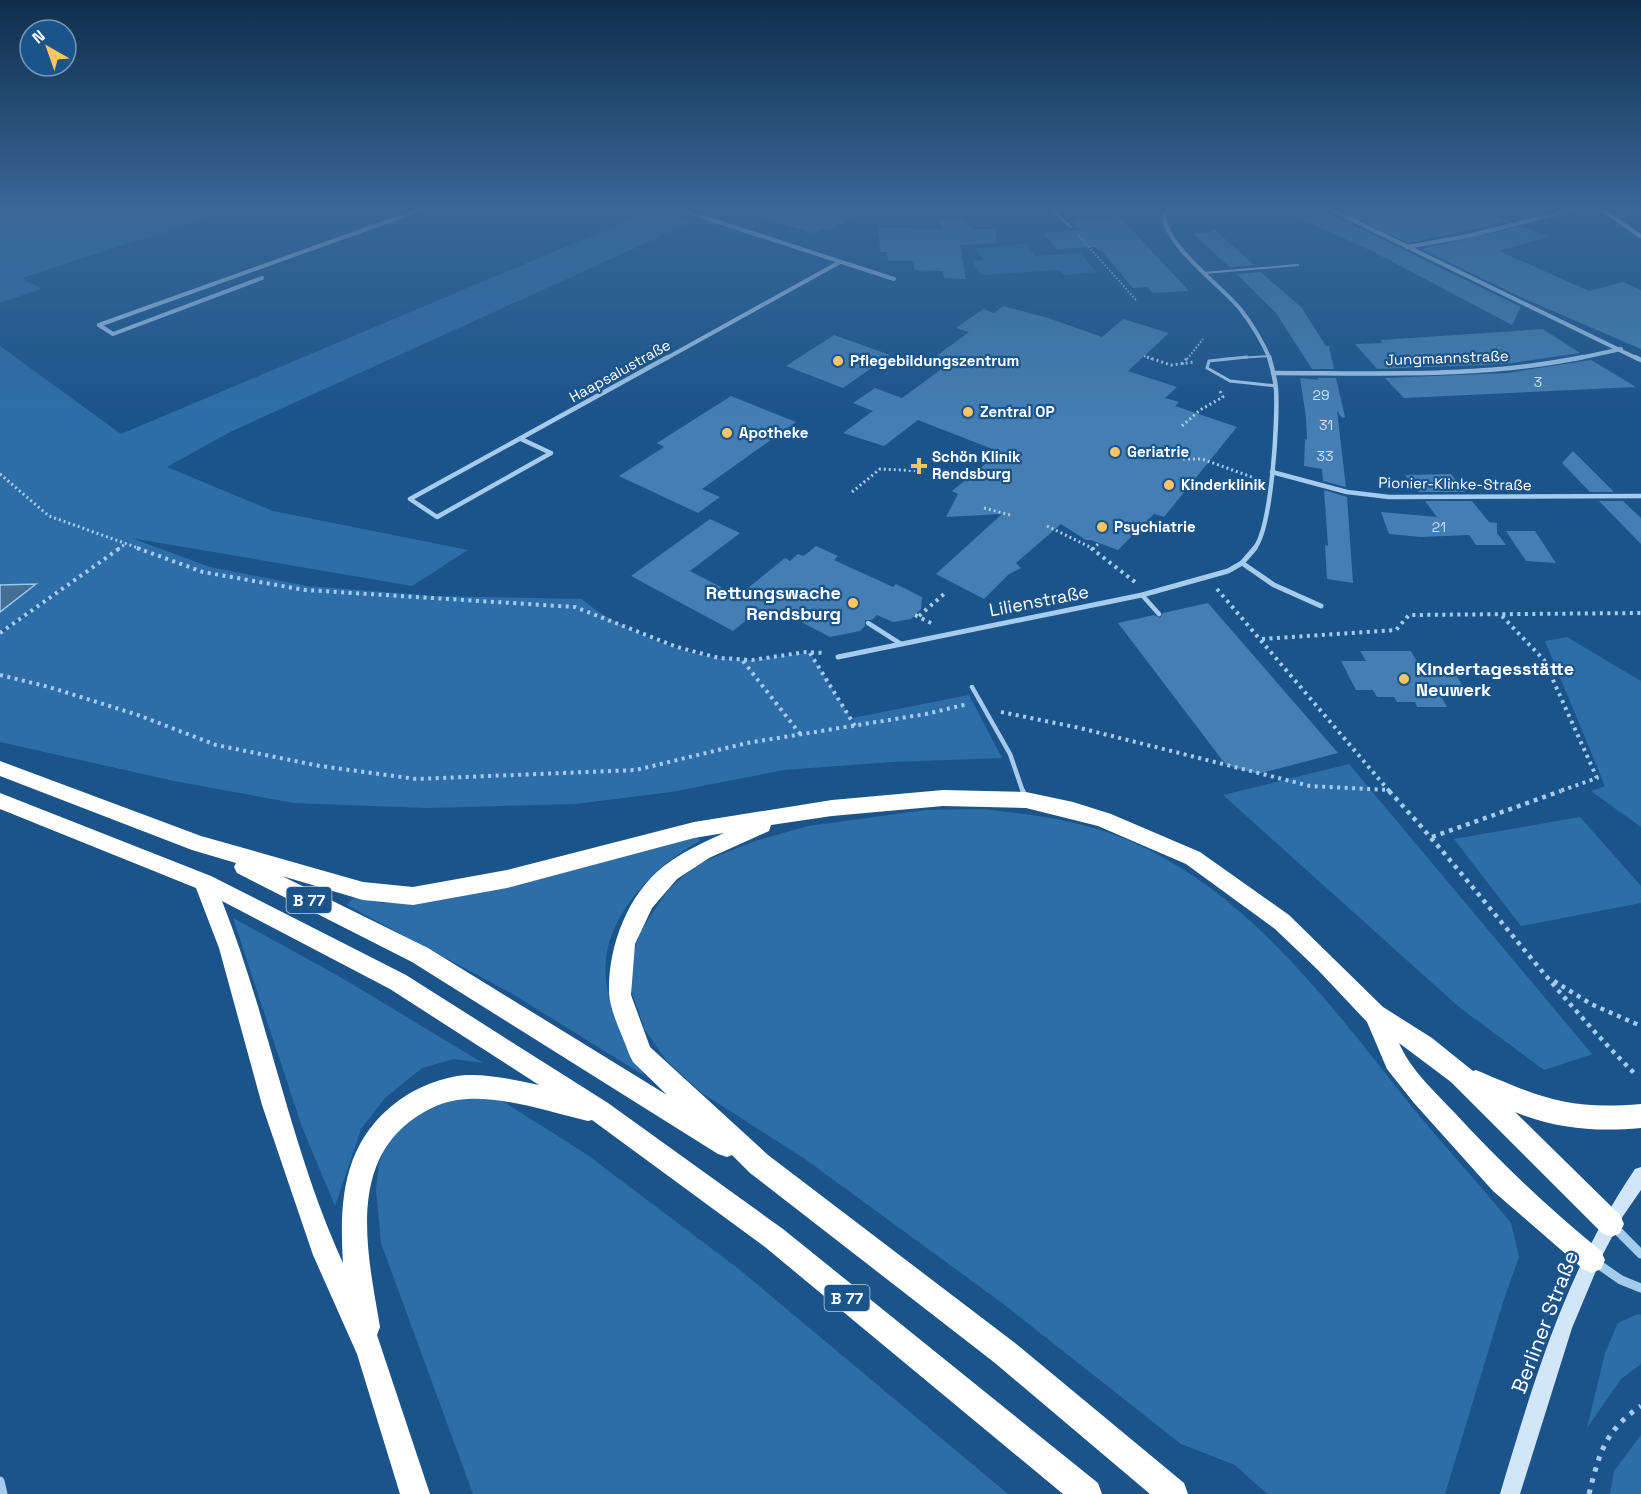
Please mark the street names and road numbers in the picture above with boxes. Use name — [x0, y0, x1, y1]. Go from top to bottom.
street label: Haapsalustraße — [566, 335, 674, 406]
street label: Jungmannstraße — [1385, 346, 1509, 369]
street label: Pionier-Klinke-Straße — [1378, 473, 1532, 494]
street label: Lilienstraße — [987, 580, 1091, 621]
road number: B 77 — [286, 887, 332, 913]
street label: Berliner Straße — [1505, 1247, 1584, 1397]
road number: B 77 — [824, 1285, 870, 1311]

